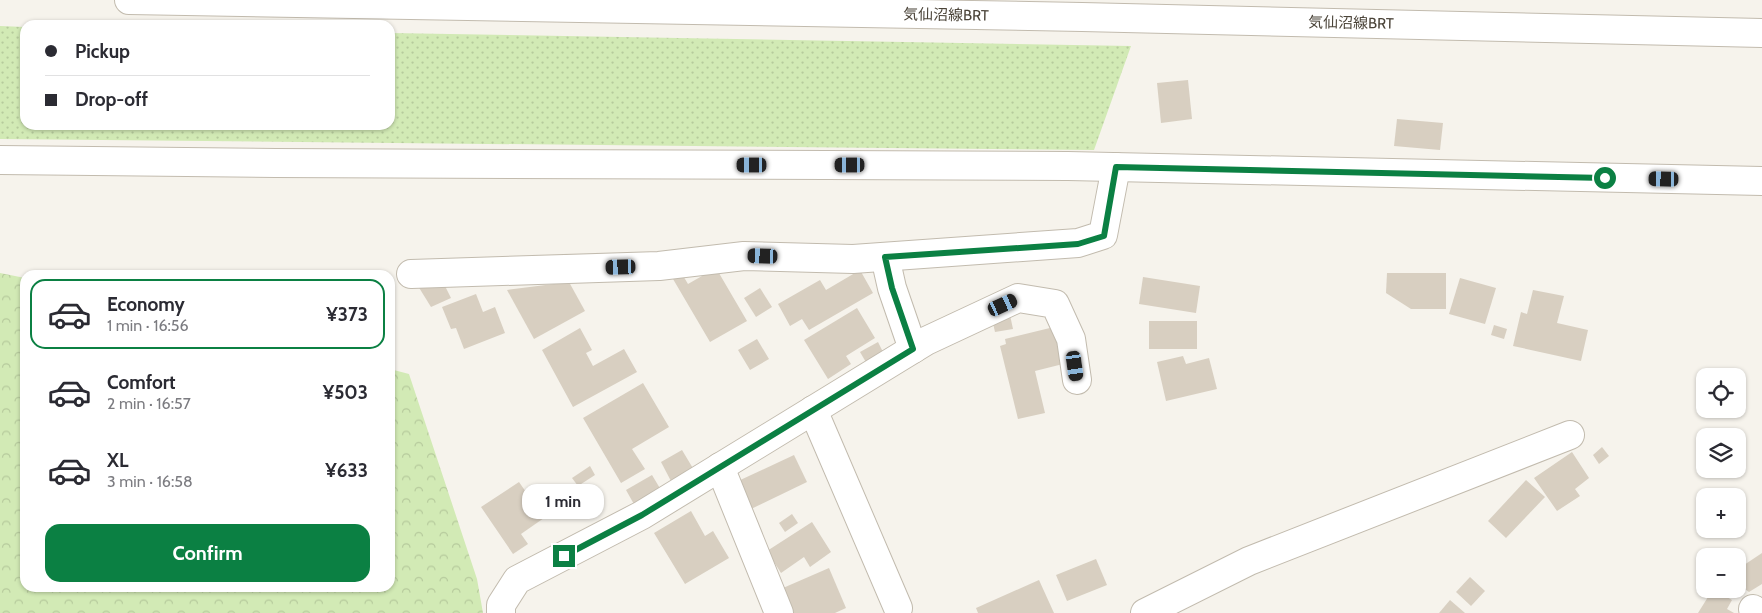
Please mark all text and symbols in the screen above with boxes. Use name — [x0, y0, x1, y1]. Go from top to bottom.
street label: 気仙沼線BRT — [903, 5, 989, 25]
street label: 気仙沼線BRT — [1308, 13, 1394, 33]
text: Pickup — [75, 40, 130, 63]
text: Drop-off — [75, 88, 148, 111]
car — [737, 158, 767, 173]
car — [835, 158, 865, 173]
route start — [1594, 167, 1616, 189]
car — [1648, 171, 1679, 187]
car — [747, 248, 778, 264]
car — [605, 259, 636, 275]
icon: car — [47, 292, 92, 337]
car — [986, 292, 1019, 318]
text: Economy — [107, 293, 185, 316]
text: ¥373 — [326, 303, 368, 326]
text: 1 min · 16:56 — [107, 316, 189, 335]
car — [1065, 350, 1084, 382]
map controls — [1696, 368, 1746, 598]
button: locate — [1696, 368, 1746, 418]
icon: car — [47, 370, 92, 415]
text: Comfort — [107, 371, 176, 394]
text: ¥503 — [323, 381, 368, 404]
text: 2 min · 16:57 — [107, 394, 191, 413]
button: layers — [1696, 428, 1746, 478]
icon: car — [47, 448, 92, 493]
text: XL — [107, 449, 128, 472]
text: ¥633 — [325, 459, 368, 482]
text: 3 min · 16:58 — [107, 472, 193, 491]
callout: 1 min — [523, 484, 605, 518]
button: + — [1696, 488, 1746, 538]
text: 1 min — [545, 492, 581, 511]
button: Confirm — [45, 524, 370, 582]
route end — [553, 545, 575, 567]
button: − — [1696, 548, 1746, 598]

